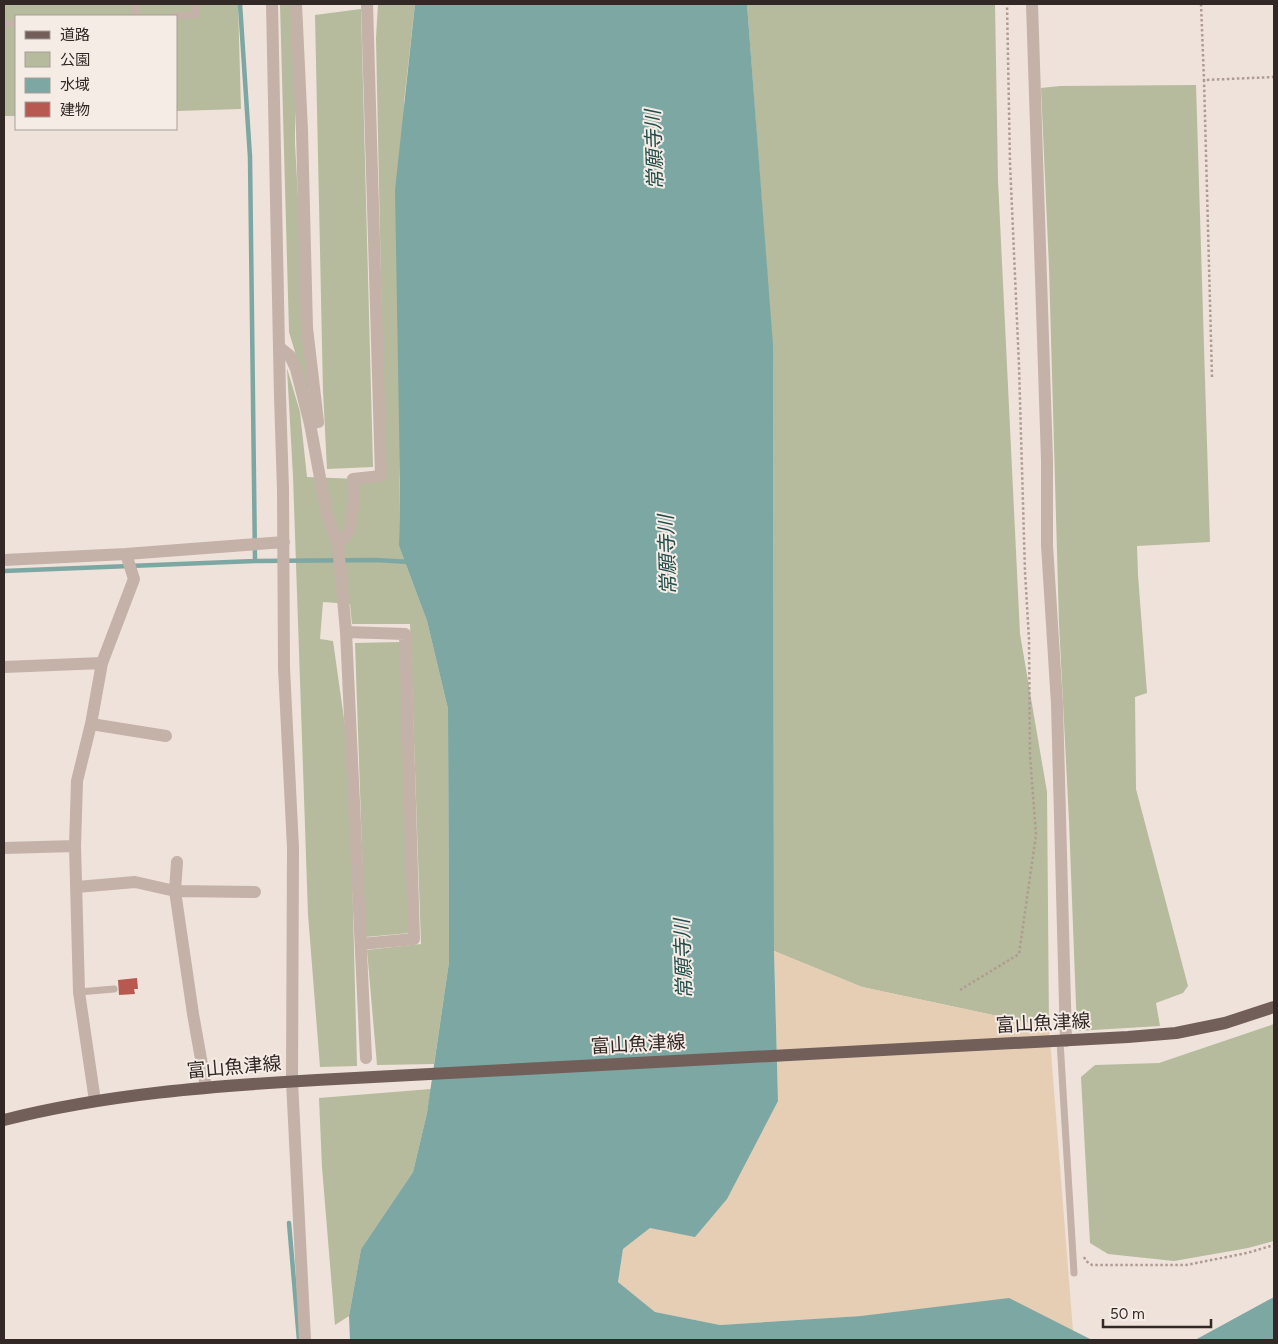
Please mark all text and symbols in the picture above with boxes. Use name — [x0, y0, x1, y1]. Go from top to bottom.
legend — [15, 15, 178, 130]
text: 道路 — [60, 26, 90, 44]
text: 公園 — [60, 51, 90, 69]
text: 水域 — [60, 76, 90, 94]
text: 建物 — [60, 101, 90, 119]
water label: 常願寺川 — [641, 108, 667, 190]
water label: 常願寺川 — [654, 513, 680, 595]
water label: 常願寺川 — [670, 917, 696, 999]
street label: 富山魚津線 — [995, 1009, 1091, 1037]
street label: 富山魚津線 — [590, 1030, 686, 1058]
street label: 富山魚津線 — [186, 1051, 282, 1083]
scale bar — [1103, 1296, 1210, 1328]
text: 50 m — [1110, 1305, 1145, 1323]

